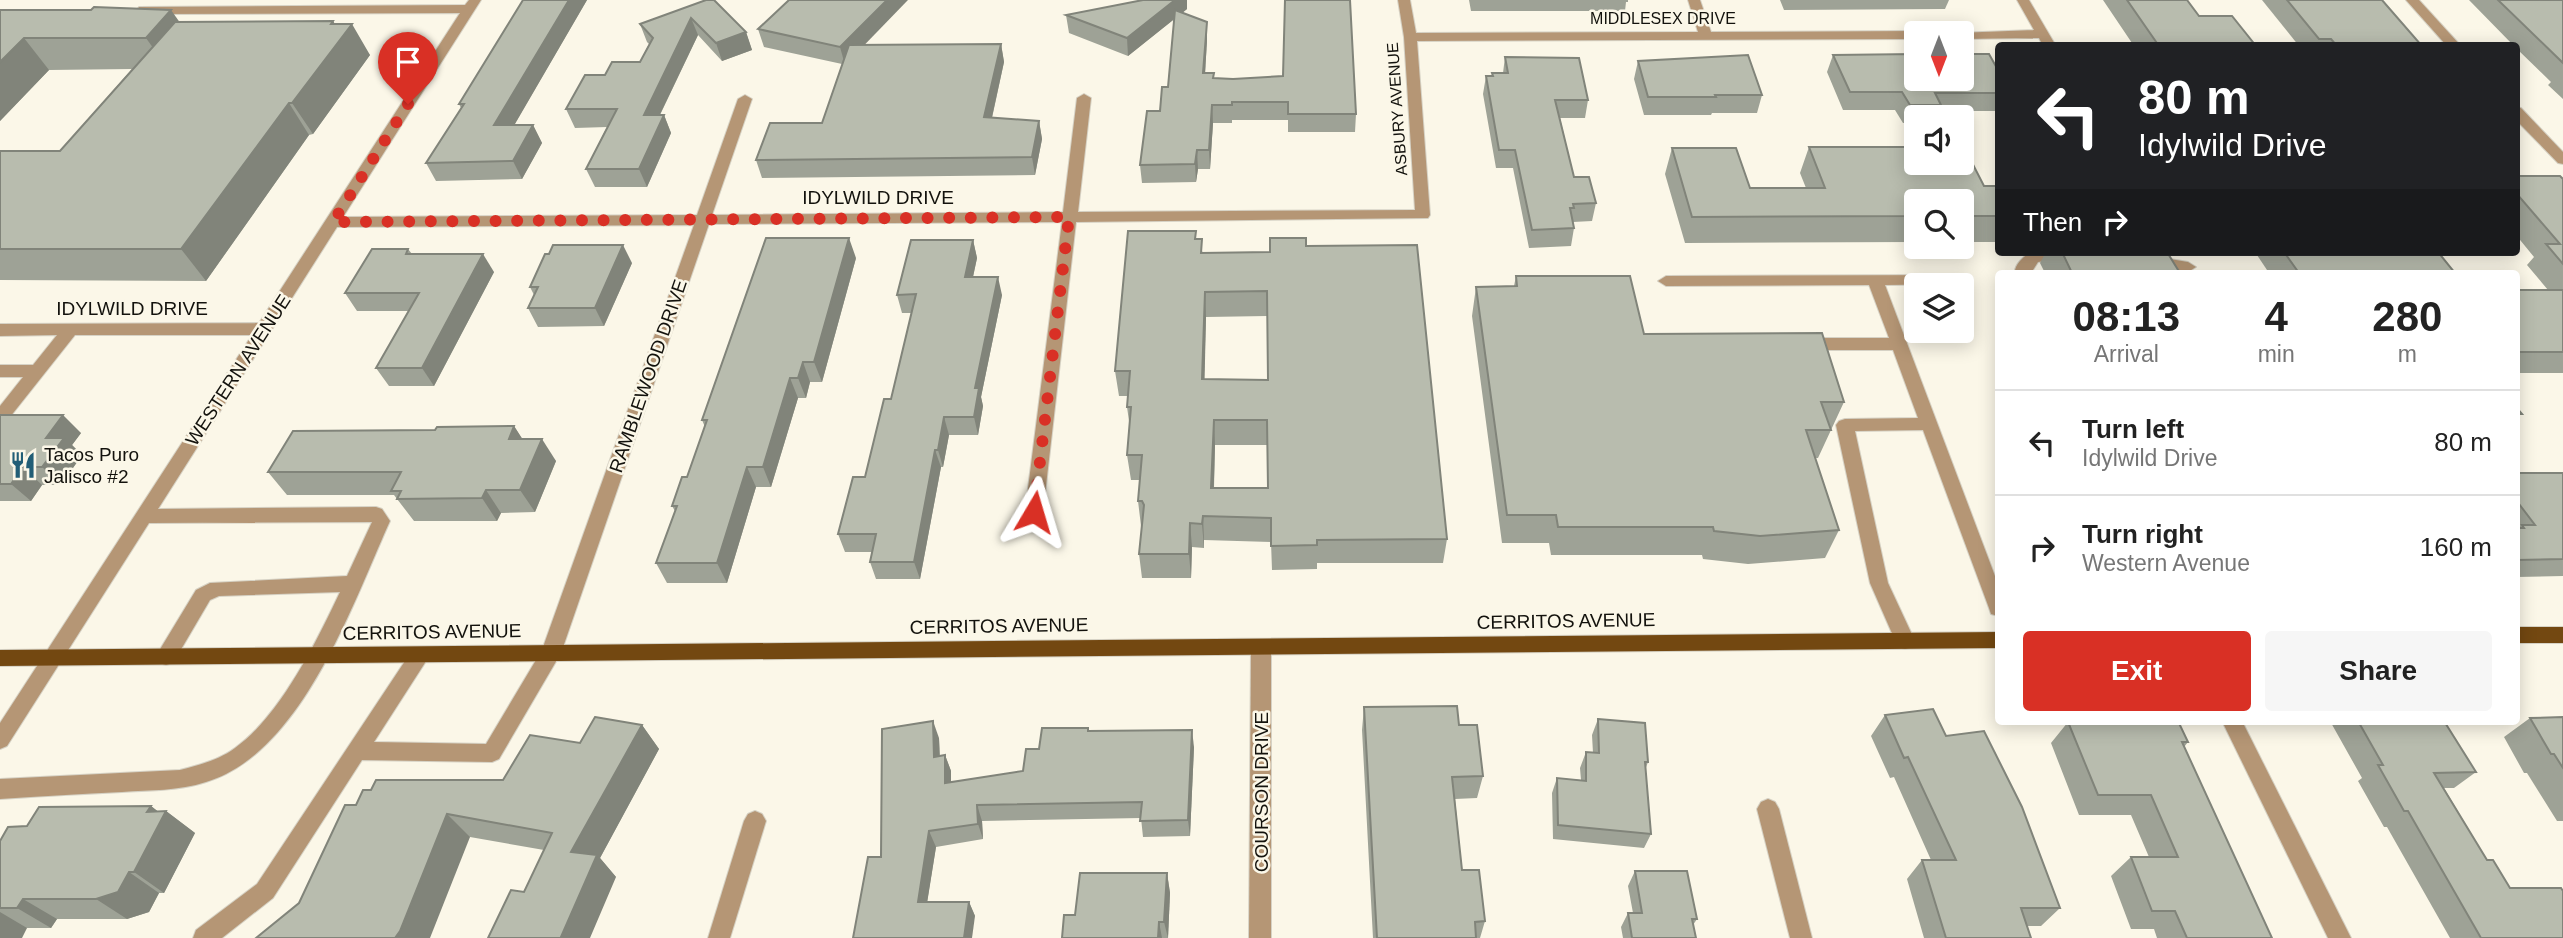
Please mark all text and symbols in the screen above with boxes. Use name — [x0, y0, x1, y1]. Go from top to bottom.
street label: MIDDLESEX DRIVE — [1590, 10, 1736, 27]
north arrow — [1904, 21, 1974, 91]
map controls — [1904, 21, 1974, 343]
pin — [378, 32, 438, 104]
street label: ASBURY AVENUE — [1384, 42, 1410, 176]
icon: arrive — [389, 43, 427, 81]
icon: left — [2023, 70, 2114, 161]
text: 80 m — [2138, 70, 2250, 124]
button: sound — [1904, 105, 1974, 175]
text: Idylwild Drive — [2138, 127, 2326, 163]
street label: IDYLWILD DRIVE — [802, 187, 954, 208]
button: search — [1904, 189, 1974, 259]
icon: right — [2096, 203, 2134, 241]
text: Then — [2023, 207, 2082, 237]
button: layers — [1904, 273, 1974, 343]
street label: RAMBLEWOOD DRIVE — [605, 277, 691, 475]
street label: WESTERN AVENUE — [181, 290, 295, 450]
text: 08:13 — [2073, 293, 2180, 340]
text: 4 — [2264, 293, 2288, 340]
text: 280 — [2372, 293, 2442, 340]
street label: IDYLWILD DRIVE — [56, 298, 208, 319]
text: Arrival — [2094, 341, 2159, 367]
text: min — [2258, 341, 2295, 367]
text: m — [2398, 341, 2417, 367]
text: Turn left — [2082, 414, 2184, 444]
icon: left — [2023, 424, 2061, 462]
text: 80 m — [2434, 427, 2492, 457]
place label: Tacos Puro Jalisco #2 — [44, 444, 139, 487]
text: Idylwild Drive — [2082, 445, 2217, 471]
restaurant icon: Tacos Puro Jalisco #2 — [8, 450, 38, 480]
position arrow — [997, 475, 1071, 549]
text: Turn right — [2082, 519, 2203, 549]
icon: right — [2023, 529, 2061, 567]
text: 160 m — [2420, 532, 2492, 562]
text: Western Avenue — [2082, 550, 2250, 576]
street label: CERRITOS AVENUE — [1476, 609, 1656, 633]
street label: CERRITOS AVENUE — [909, 614, 1089, 638]
street label: CERRITOS AVENUE — [342, 620, 522, 644]
button: Exit — [2023, 631, 2251, 711]
button: Share — [2265, 631, 2492, 711]
street label: COURSON DRIVE — [1251, 712, 1272, 872]

